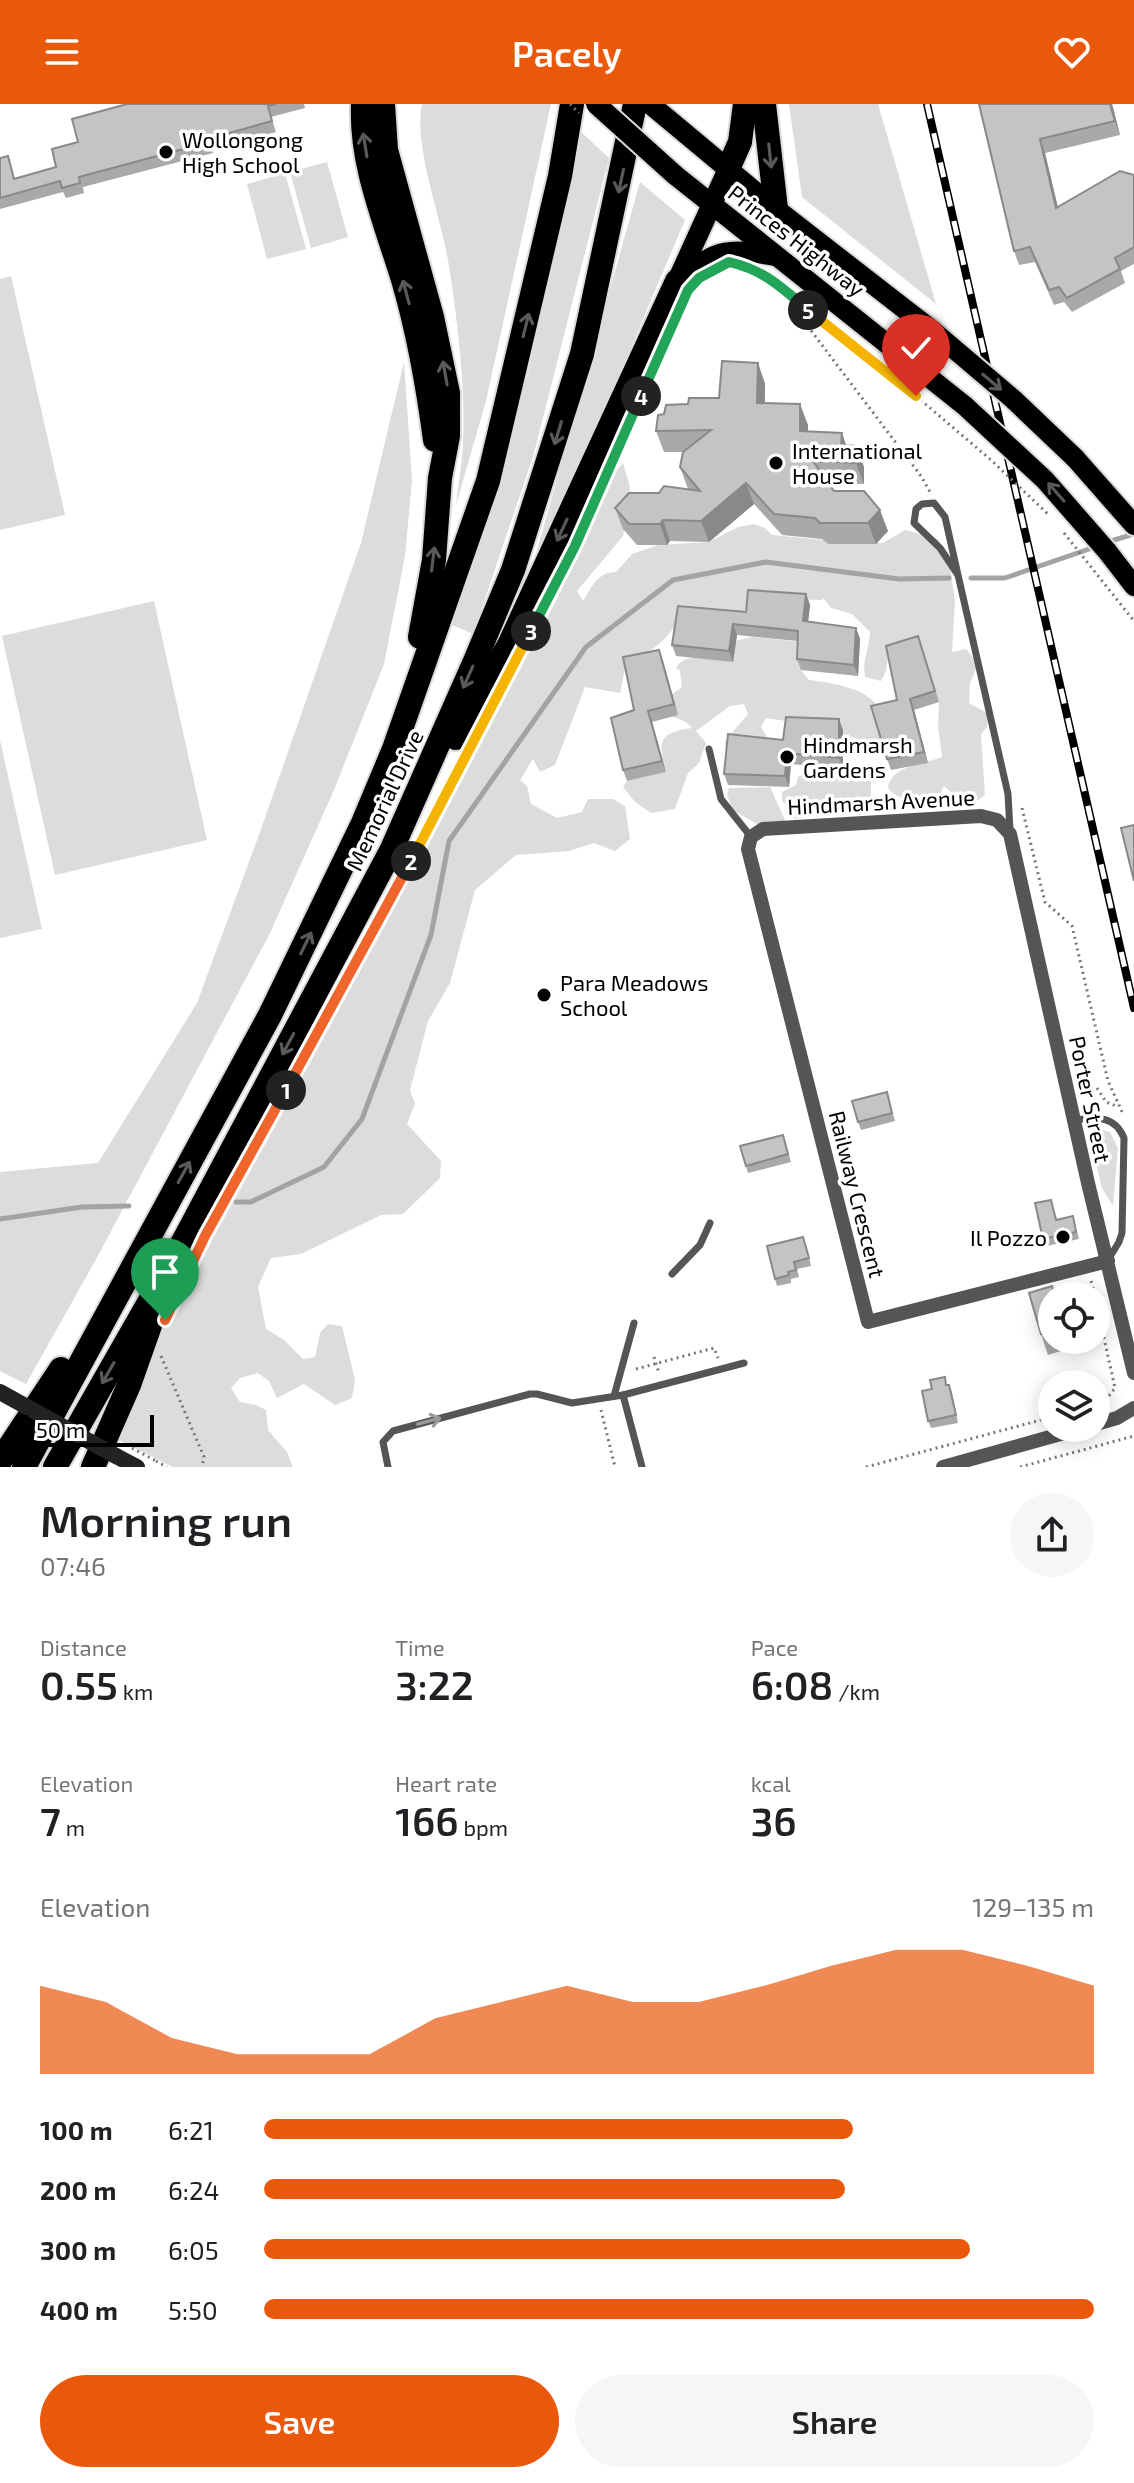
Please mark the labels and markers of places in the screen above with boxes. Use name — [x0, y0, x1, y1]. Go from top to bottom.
place label: Wollongong High School — [182, 126, 303, 177]
marker: Wollongong High School — [157, 143, 175, 161]
pin: 5 — [788, 290, 828, 330]
pin — [882, 314, 950, 396]
pin: 4 — [621, 376, 661, 416]
place label: International House — [792, 437, 923, 488]
marker: International House — [767, 454, 785, 472]
pin: 3 — [511, 611, 551, 651]
place label: Hindmarsh Gardens — [803, 731, 913, 782]
marker: Hindmarsh Gardens — [778, 748, 796, 766]
pin: 2 — [391, 841, 431, 881]
place label: Para Meadows School — [560, 969, 708, 1020]
marker: Para Meadows School — [535, 986, 553, 1004]
pin: 1 — [266, 1070, 306, 1110]
place label: Il Pozzo — [970, 1224, 1047, 1250]
marker: Il Pozzo — [1054, 1228, 1072, 1246]
pin — [131, 1238, 199, 1320]

